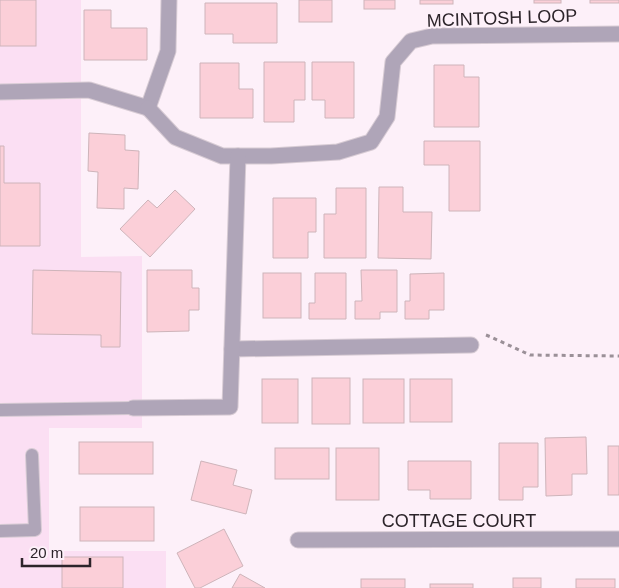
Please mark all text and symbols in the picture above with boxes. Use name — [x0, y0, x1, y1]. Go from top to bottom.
street label: MCINTOSH LOOP — [426, 5, 578, 31]
street label: COTTAGE COURT — [382, 511, 536, 531]
scale bar — [22, 536, 90, 568]
text: 20 m — [30, 544, 63, 561]

